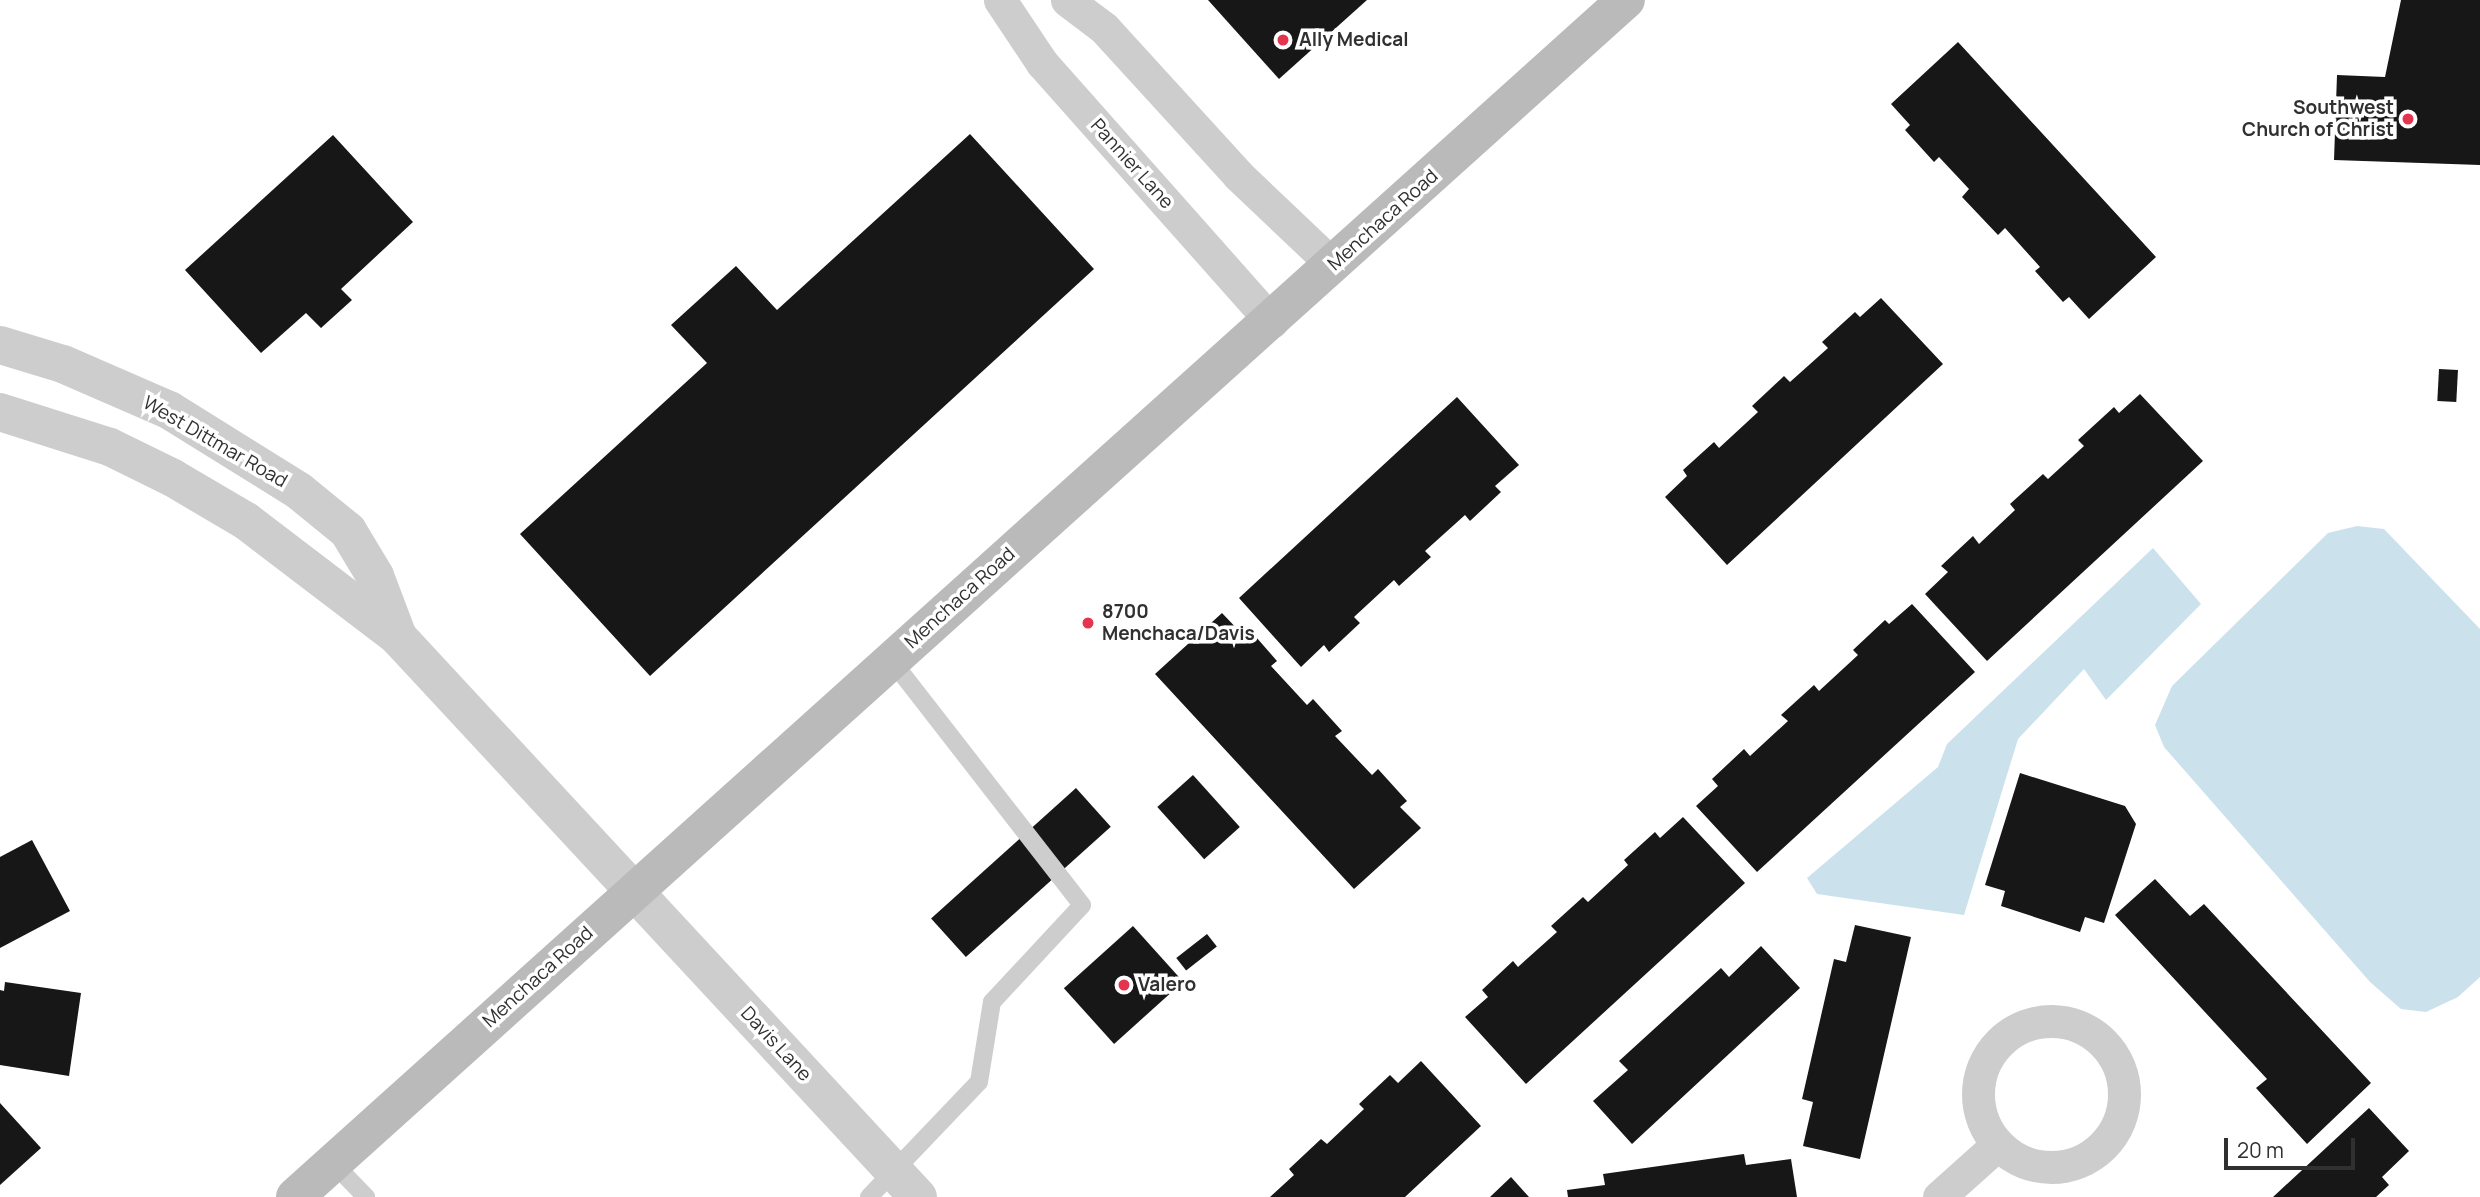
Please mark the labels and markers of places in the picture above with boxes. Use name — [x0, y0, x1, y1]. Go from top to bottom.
place label: Ally Medical — [1299, 29, 1409, 51]
marker: Ally Medical — [1273, 30, 1293, 50]
place label: Southwest Church of Christ — [2242, 97, 2394, 141]
marker: Southwest Church of Christ — [2400, 111, 2416, 127]
place label: 8700 Menchaca/Davis — [1102, 601, 1255, 645]
marker: 8700 Menchaca/Davis — [1080, 615, 1096, 631]
place label: Valero — [1138, 974, 1196, 996]
marker: Valero — [1116, 977, 1132, 993]

